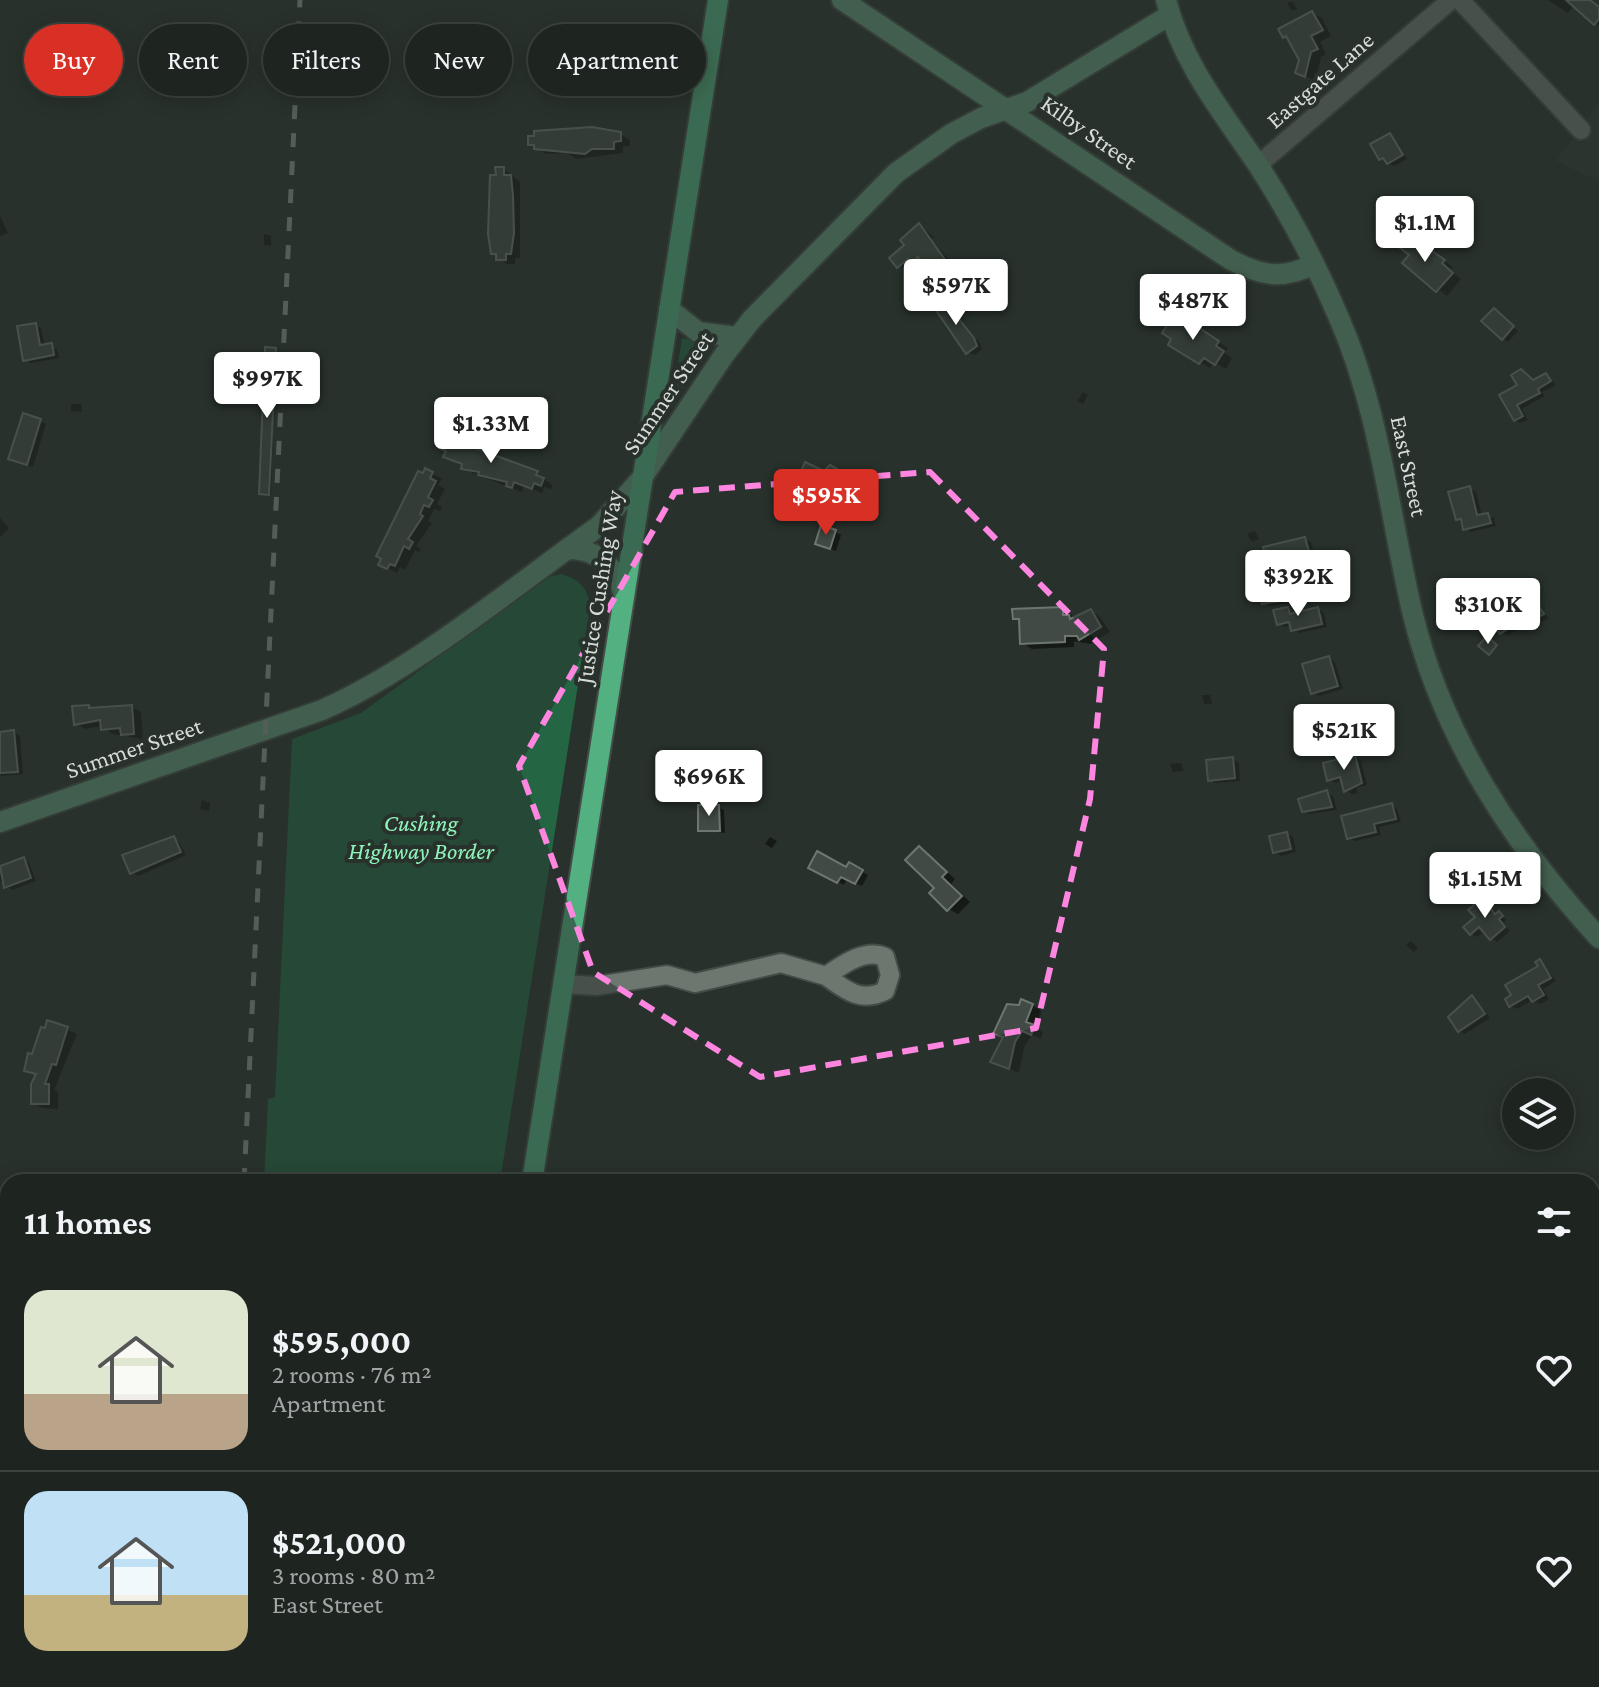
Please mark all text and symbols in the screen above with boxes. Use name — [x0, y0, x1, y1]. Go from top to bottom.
chip: Buy — [24, 24, 123, 96]
chip: Rent — [139, 24, 247, 96]
chip: Filters — [263, 24, 389, 96]
chip: New — [405, 24, 512, 96]
chip: Apartment — [528, 24, 706, 96]
street label: Eastgate Lane — [1261, 26, 1379, 134]
street label: Kilby Street — [1036, 89, 1143, 175]
pin: $1.1M — [1369, 196, 1481, 264]
text: $1.1M — [1394, 207, 1456, 236]
pin: $597K — [900, 259, 1012, 327]
text: $597K — [922, 270, 990, 299]
pin: $487K — [1137, 274, 1249, 342]
text: $487K — [1158, 285, 1228, 314]
street label: Summer Street — [617, 325, 719, 459]
pin: $997K — [211, 352, 323, 420]
text: $997K — [232, 363, 302, 392]
pin: $1.33M — [426, 397, 556, 465]
text: $1.33M — [452, 408, 530, 437]
street label: East Street — [1386, 413, 1434, 520]
pin: $595K — [770, 469, 882, 537]
text: $595K — [792, 480, 860, 509]
street label: Justice Cushing Way — [570, 487, 627, 688]
pin: $392K — [1242, 550, 1354, 618]
text: $392K — [1263, 561, 1333, 590]
pin: $310K — [1432, 578, 1544, 646]
text: $310K — [1454, 589, 1522, 618]
pin: $521K — [1288, 704, 1400, 772]
street label: Summer Street — [62, 711, 207, 783]
text: $521K — [1312, 715, 1376, 744]
pin: $696K — [653, 750, 765, 818]
text: $696K — [673, 761, 745, 790]
park label: Cushing Highway Border — [348, 809, 494, 864]
pin: $1.15M — [1420, 852, 1550, 920]
text: $1.15M — [1447, 863, 1523, 892]
map controls — [1502, 1078, 1574, 1150]
button: layers — [1502, 1078, 1574, 1150]
icon: filters — [1532, 1200, 1576, 1244]
text: 11 homes — [24, 1204, 152, 1241]
icon: home — [88, 1322, 184, 1418]
text: $595,000 — [272, 1323, 411, 1360]
icon: heart — [1532, 1348, 1576, 1392]
text: 2 rooms · 76 m² — [272, 1360, 432, 1389]
text: Apartment — [272, 1389, 385, 1418]
icon: home — [88, 1523, 184, 1619]
text: $521,000 — [272, 1524, 406, 1561]
icon: heart — [1532, 1549, 1576, 1593]
text: 3 rooms · 80 m² — [272, 1561, 435, 1590]
text: East Street — [272, 1590, 383, 1619]

